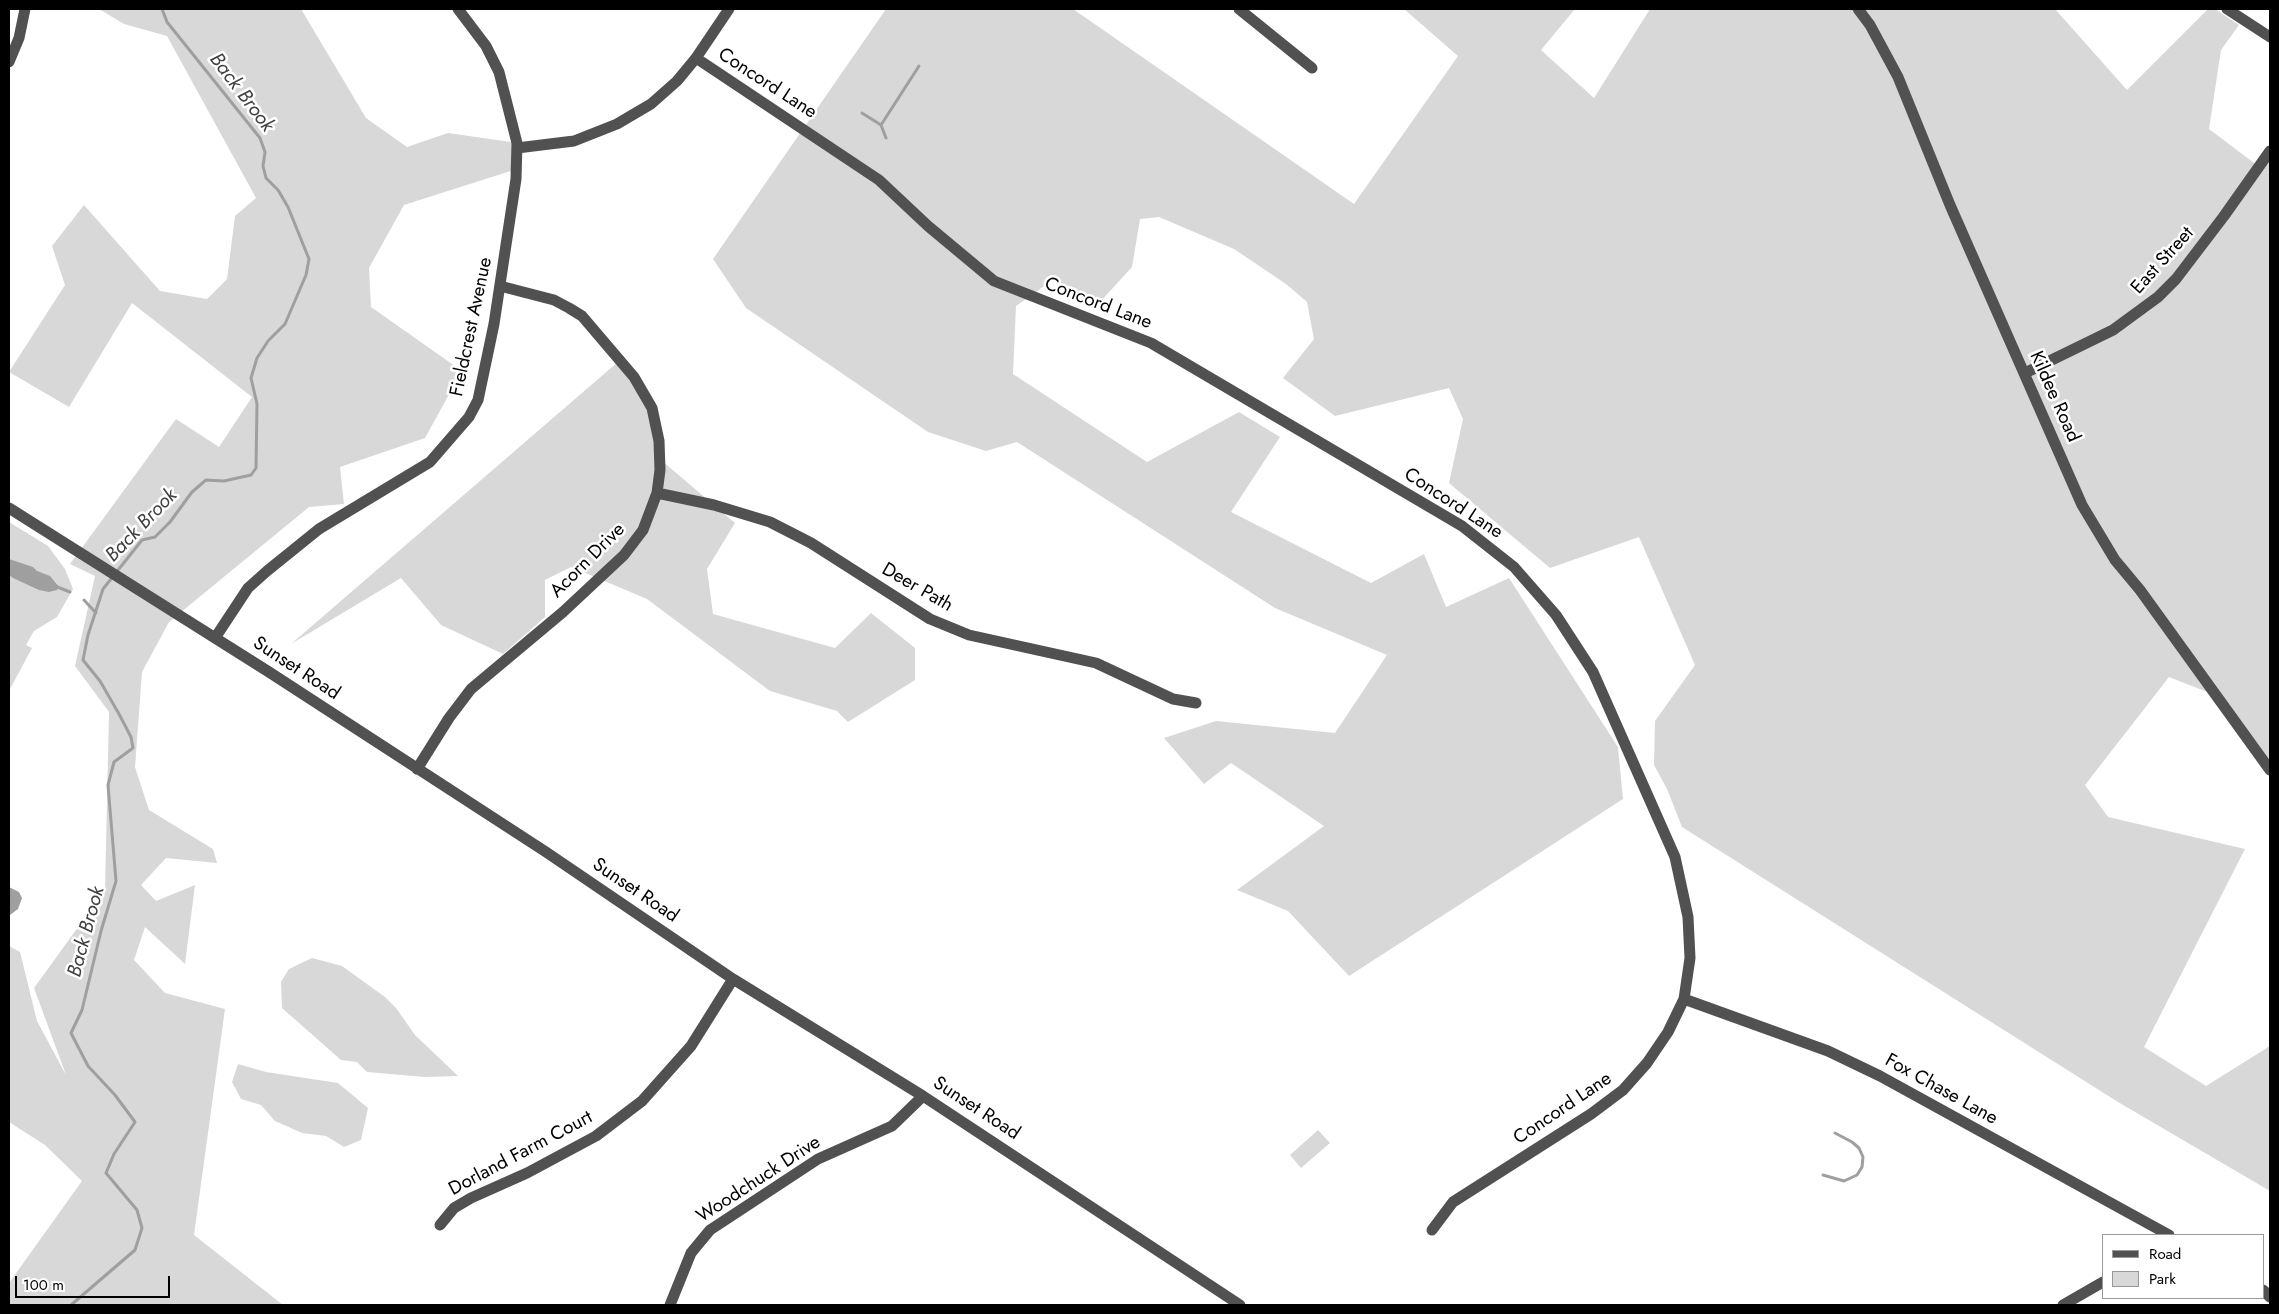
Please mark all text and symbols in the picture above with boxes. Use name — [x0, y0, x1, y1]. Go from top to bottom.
street label: Concord Lane — [713, 44, 821, 124]
water label: Back Brook — [204, 49, 278, 137]
street label: East Street — [2127, 223, 2199, 299]
street label: Fieldcrest Avenue — [446, 255, 498, 399]
street label: Concord Lane — [1041, 273, 1155, 335]
street label: Kildee Road — [2024, 348, 2084, 446]
street label: Concord Lane — [1399, 464, 1507, 544]
water label: Back Brook — [101, 484, 183, 568]
street label: Acorn Drive — [546, 519, 630, 603]
street label: Deer Path — [877, 559, 957, 617]
street label: Sunset Road — [248, 632, 344, 706]
street label: Sunset Road — [588, 854, 682, 928]
water label: Back Brook — [63, 884, 111, 980]
street label: Fox Chase Lane — [1881, 1050, 2001, 1130]
street label: Concord Lane — [1510, 1068, 1616, 1150]
street label: Sunset Road — [928, 1072, 1024, 1146]
street label: Dorland Farm Court — [445, 1107, 597, 1201]
street label: Woodchuck Drive — [693, 1131, 825, 1229]
legend — [2102, 1234, 2264, 1299]
text: Road — [2149, 1243, 2181, 1265]
scale bar — [18, 1266, 172, 1298]
text: Park — [2149, 1268, 2176, 1290]
text: 100 m — [23, 1274, 64, 1296]

